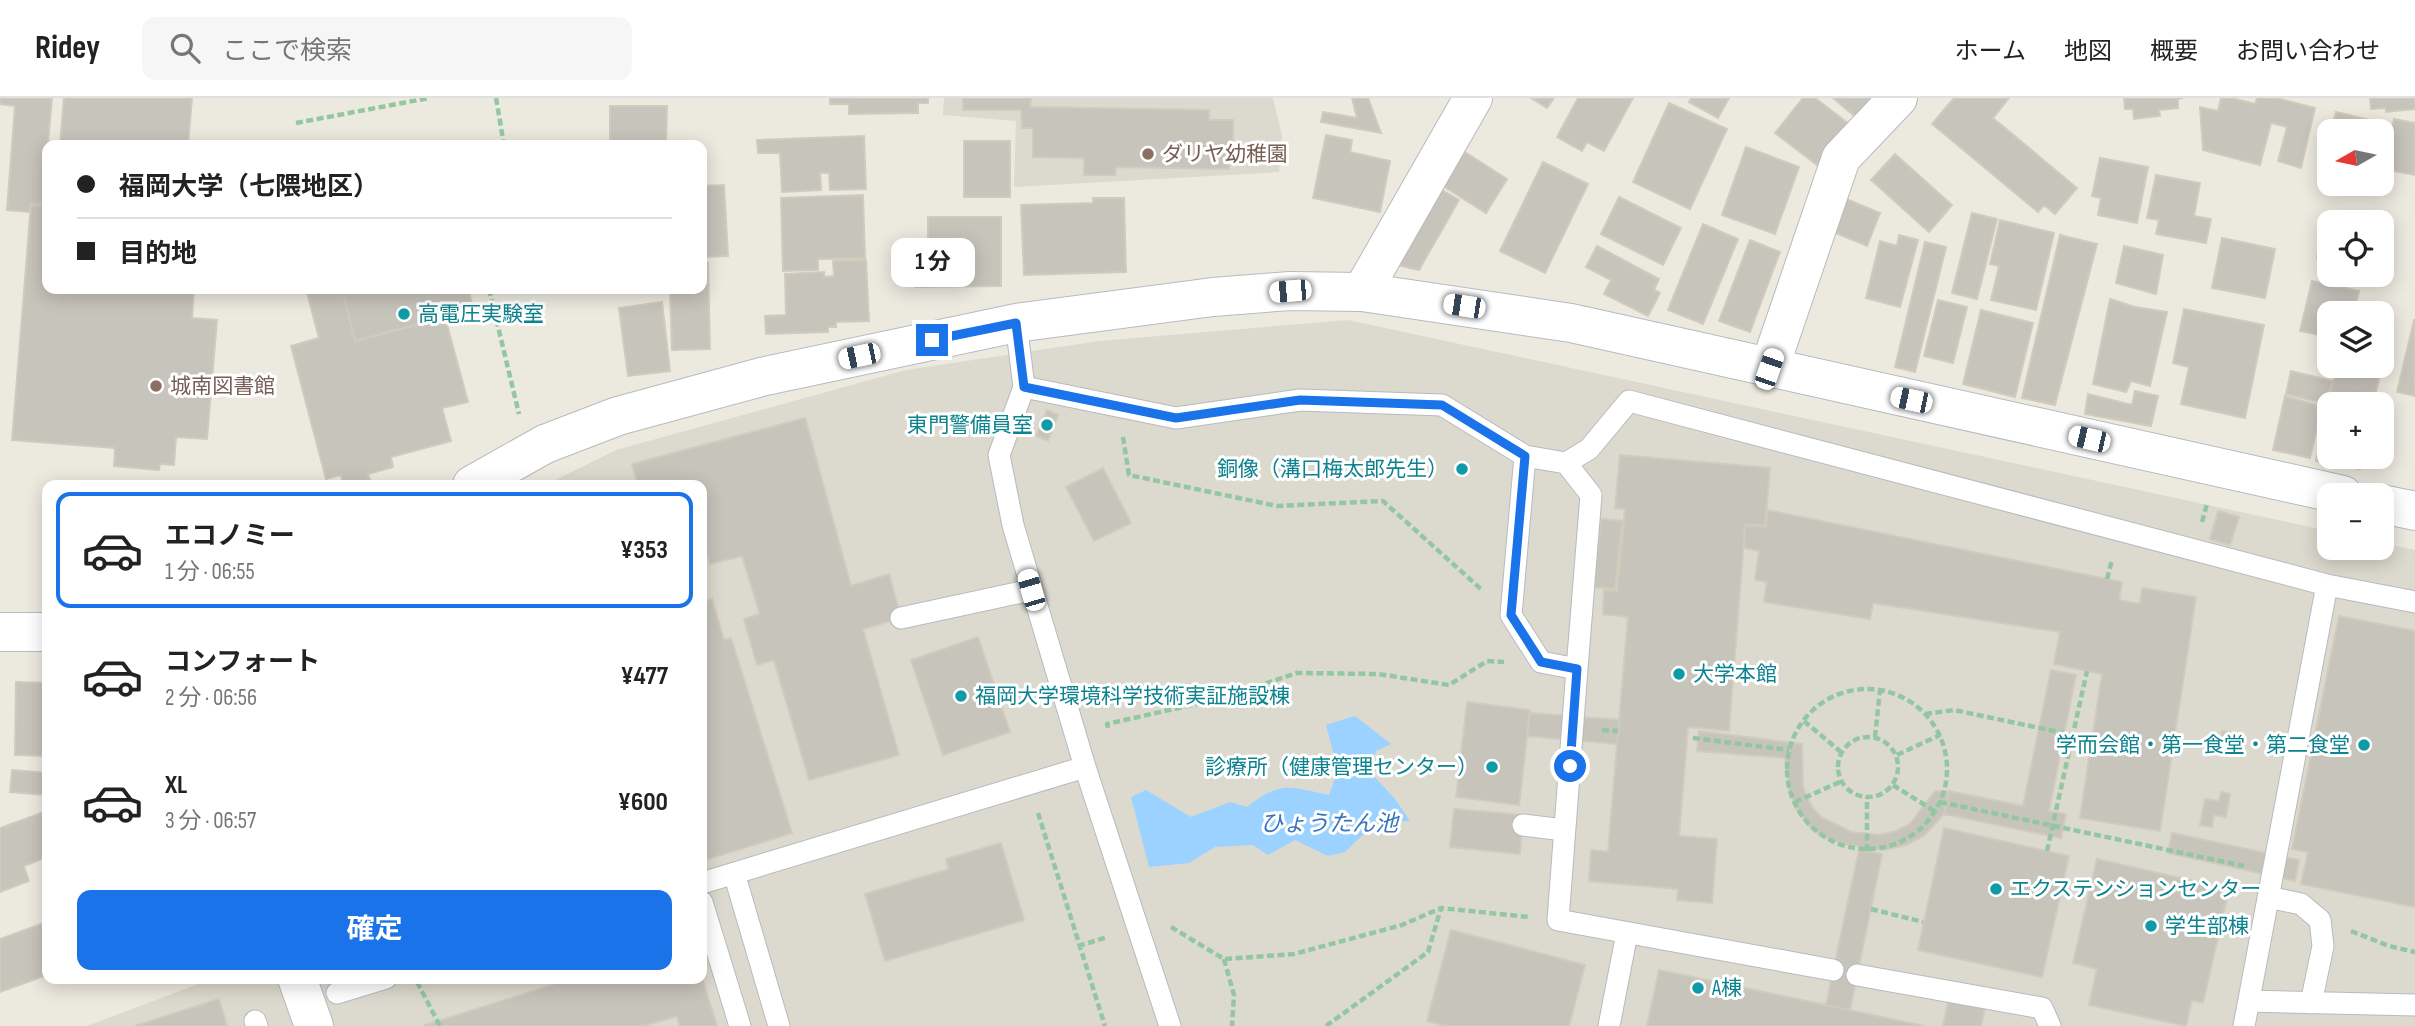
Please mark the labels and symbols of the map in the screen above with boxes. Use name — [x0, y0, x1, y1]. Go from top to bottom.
north arrow — [2317, 119, 2394, 196]
place label: ダリヤ幼稚園 — [1162, 142, 1288, 167]
marker: ダリヤ幼稚園 — [1140, 146, 1156, 162]
callout: 1 分 — [890, 238, 974, 288]
car — [1269, 279, 1312, 303]
car — [1442, 292, 1487, 320]
place label: 高電圧実験室 — [418, 302, 544, 327]
marker: 高電圧実験室 — [396, 306, 412, 322]
route end — [916, 324, 948, 356]
car — [837, 341, 882, 371]
car — [1753, 346, 1786, 392]
place label: 城南図書館 — [170, 374, 275, 399]
marker: 城南図書館 — [148, 378, 164, 394]
car — [1889, 385, 1934, 415]
place label: 東門警備員室 — [907, 413, 1033, 438]
marker: 東門警備員室 — [1039, 417, 1055, 433]
car — [2067, 424, 2112, 454]
place label: 銅像（溝口梅太郎先生） — [1217, 457, 1448, 482]
marker: 銅像（溝口梅太郎先生） — [1454, 461, 1470, 477]
car — [1016, 567, 1047, 613]
place label: 大学本館 — [1693, 662, 1777, 687]
marker: 大学本館 — [1671, 666, 1687, 682]
place label: 福岡大学環境科学技術実証施設棟 — [975, 684, 1290, 709]
marker: 福岡大学環境科学技術実証施設棟 — [953, 688, 969, 704]
place label: 学而会館・第一食堂・第二食堂 — [2056, 733, 2350, 758]
marker: 学而会館・第一食堂・第二食堂 — [2356, 737, 2372, 753]
route start — [1554, 750, 1586, 782]
place label: 診療所（健康管理センター） — [1205, 755, 1478, 780]
marker: 診療所（健康管理センター） — [1484, 759, 1500, 775]
water label: ひょうたん池 — [1260, 810, 1400, 838]
place label: エクステンションセンター — [2010, 877, 2261, 902]
marker: エクステンションセンター — [1988, 881, 2004, 897]
place label: 学生部棟 — [2165, 914, 2249, 939]
marker: 学生部棟 — [2143, 918, 2159, 934]
place label: A棟 — [1711, 976, 1742, 1001]
marker: A棟 — [1690, 980, 1706, 996]

